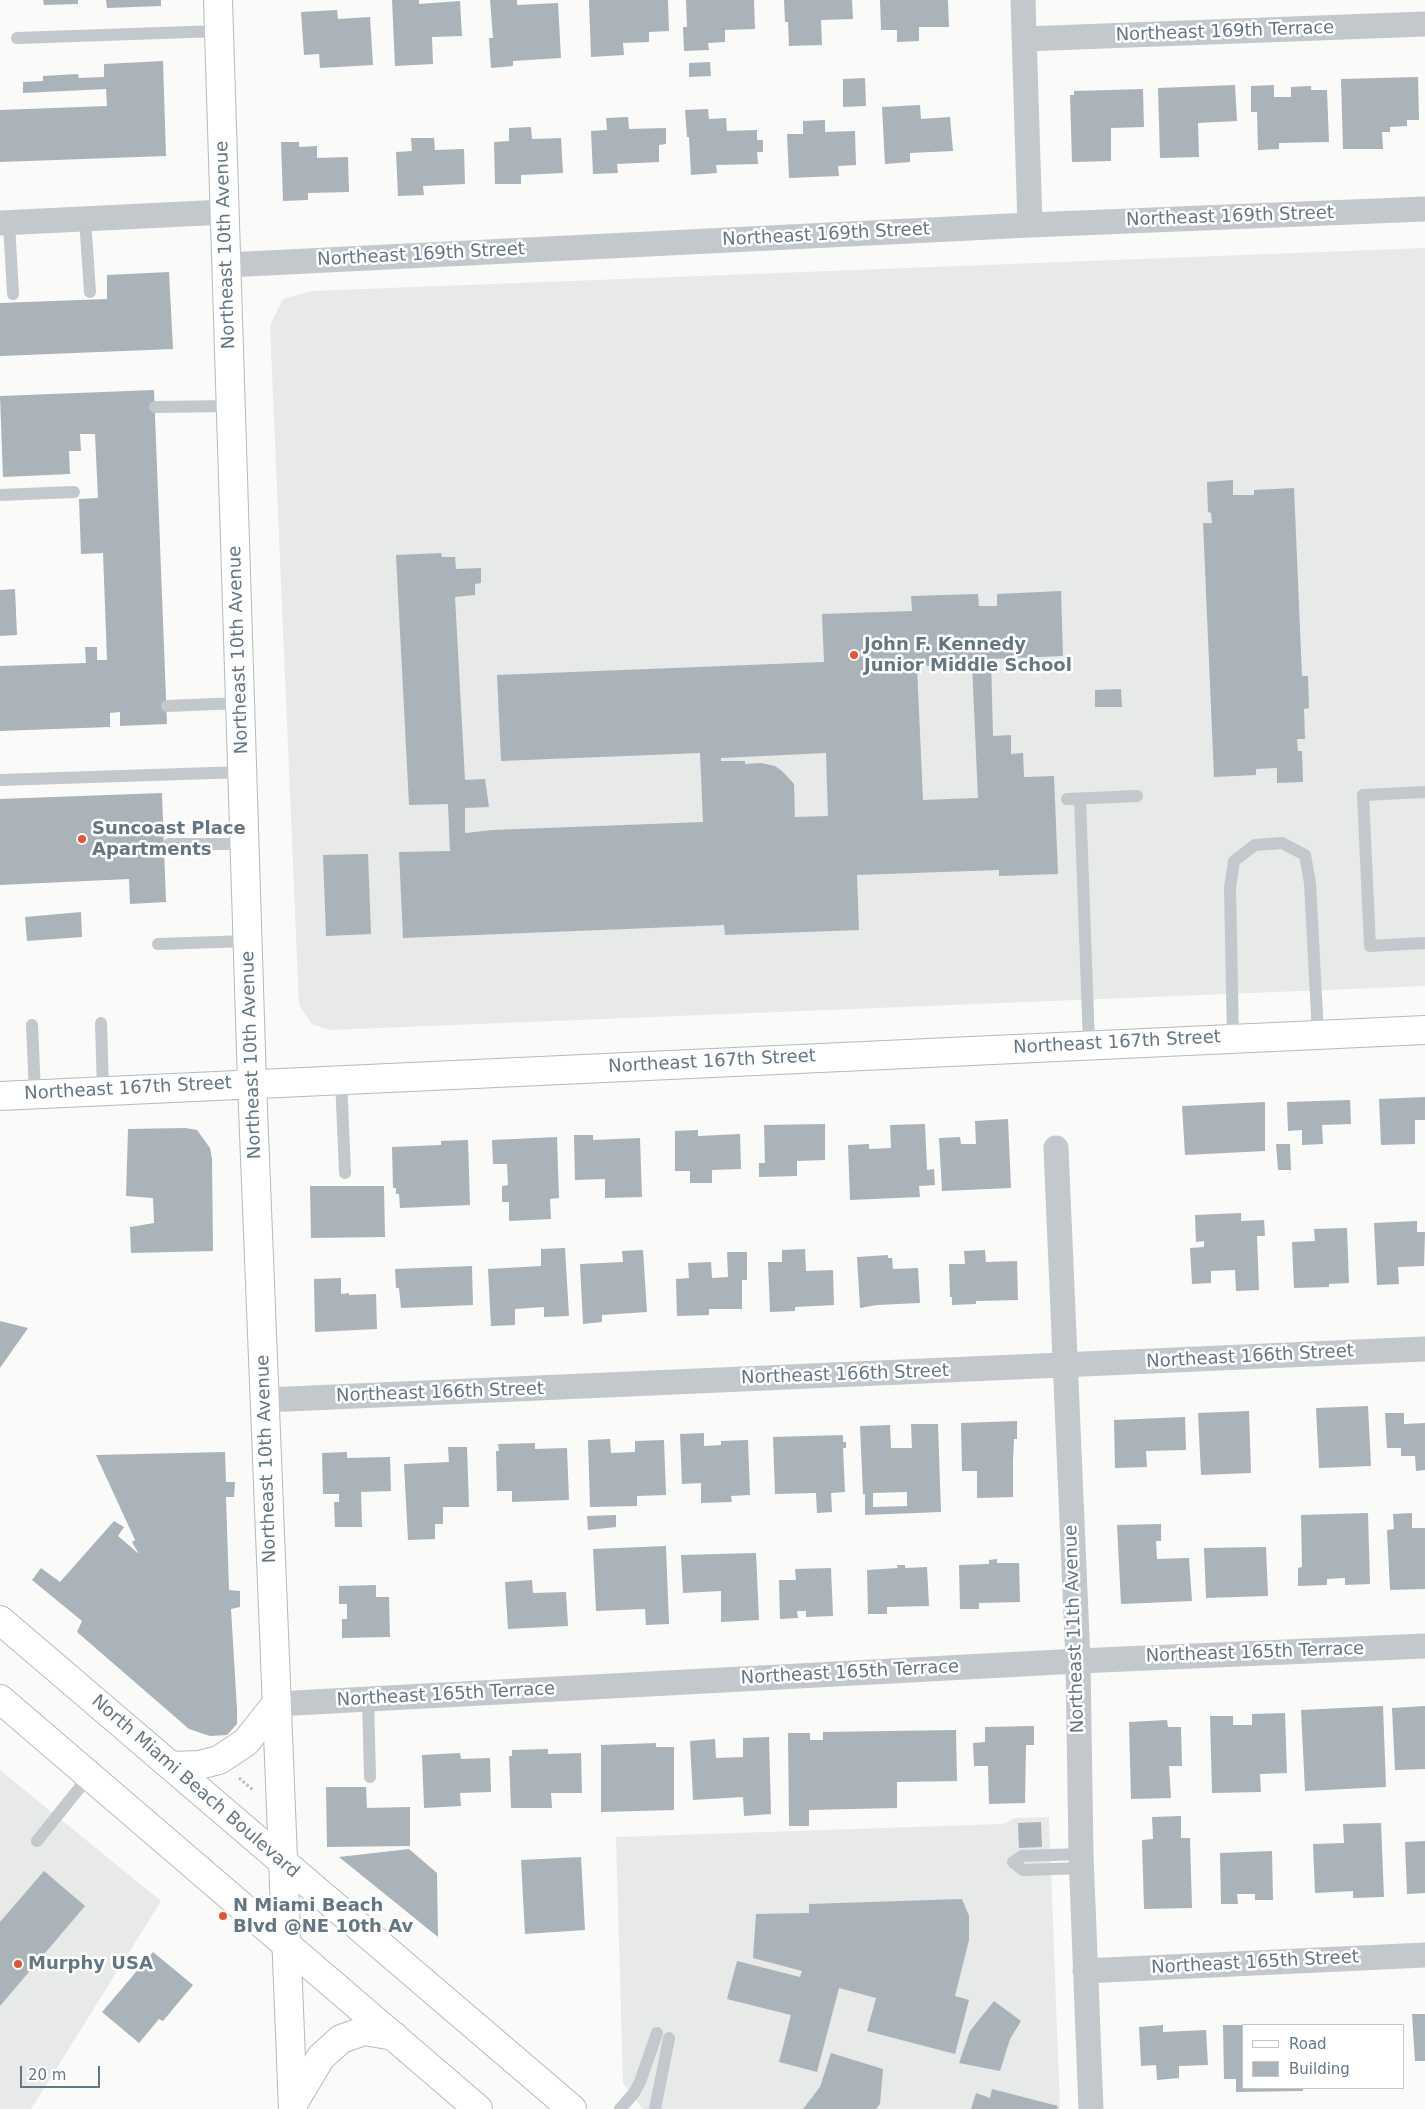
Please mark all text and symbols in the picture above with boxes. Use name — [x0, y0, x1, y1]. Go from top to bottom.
street label: Northeast 169th Terrace — [1115, 17, 1335, 47]
street label: Northeast 10th Avenue — [212, 140, 240, 350]
street label: Northeast 169th Street — [1126, 203, 1334, 231]
street label: Northeast 169th Street — [722, 219, 930, 251]
street label: Northeast 169th Street — [317, 239, 525, 271]
street label: Northeast 10th Avenue — [225, 545, 253, 755]
place label: John F. Kennedy Junior Middle School — [864, 634, 1072, 676]
marker: John F. Kennedy Junior Middle School — [848, 649, 860, 661]
place label: Suncoast Place Apartments — [92, 818, 246, 861]
marker: Suncoast Place Apartments — [76, 833, 88, 845]
street label: Northeast 10th Avenue — [238, 950, 266, 1160]
street label: Northeast 167th Street — [1013, 1027, 1221, 1059]
street label: Northeast 167th Street — [608, 1046, 816, 1078]
street label: Northeast 167th Street — [24, 1073, 232, 1105]
street label: Northeast 166th Street — [1146, 1341, 1354, 1373]
street label: Northeast 10th Avenue — [253, 1354, 281, 1564]
street label: Northeast 166th Street — [741, 1361, 949, 1389]
street label: Northeast 166th Street — [336, 1379, 544, 1407]
street label: Northeast 11th Avenue — [1061, 1524, 1089, 1734]
street label: Northeast 165th Terrace — [1145, 1638, 1365, 1668]
street label: Northeast 165th Terrace — [740, 1656, 960, 1690]
street label: Northeast 165th Terrace — [336, 1678, 556, 1712]
street label: North Miami Beach Boulevard — [87, 1691, 303, 1883]
place label: N Miami Beach Blvd @NE 10th Av — [233, 1895, 413, 1938]
marker: N Miami Beach Blvd @NE 10th Av — [217, 1910, 229, 1922]
street label: Northeast 165th Street — [1151, 1947, 1359, 1979]
place label: Murphy USA — [28, 1953, 153, 1975]
marker: Murphy USA — [12, 1958, 24, 1970]
legend — [1242, 2024, 1405, 2089]
text: Road — [1289, 2035, 1327, 2053]
scale bar — [22, 2056, 102, 2088]
text: Building — [1289, 2060, 1350, 2078]
text: 20 m — [28, 2066, 66, 2084]

